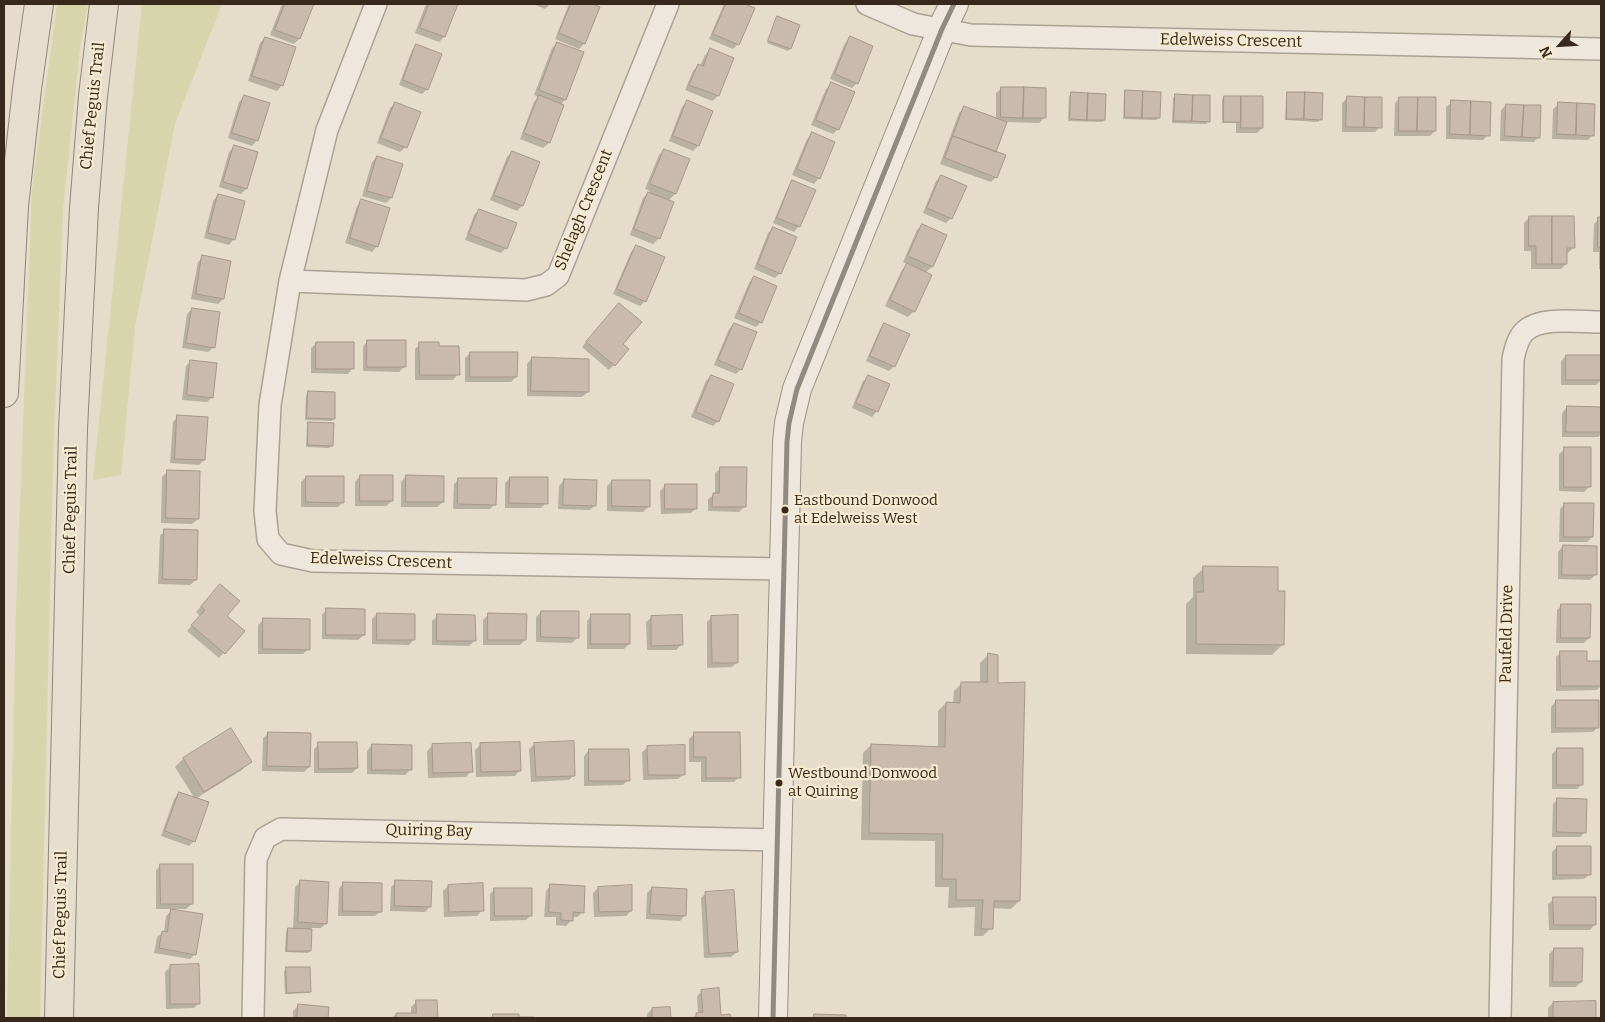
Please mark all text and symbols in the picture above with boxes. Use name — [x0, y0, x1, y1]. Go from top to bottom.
north arrow — [1535, 20, 1585, 70]
street label: Edelweiss Crescent — [1160, 30, 1302, 52]
street label: Chief Peguis Trail — [77, 41, 109, 171]
text: N — [1536, 43, 1556, 60]
street label: Shelagh Crescent — [551, 147, 617, 273]
street label: Chief Peguis Trail — [60, 446, 82, 574]
place label: Eastbound Donwood at Edelweiss West — [794, 492, 938, 527]
marker: Eastbound Donwood at Edelweiss West — [780, 505, 790, 515]
street label: Edelweiss Crescent — [310, 549, 452, 573]
street label: Paufeld Drive — [1497, 584, 1517, 684]
place label: Westbound Donwood at Quiring — [788, 765, 937, 800]
marker: Westbound Donwood at Quiring — [774, 778, 784, 788]
street label: Quiring Bay — [385, 821, 473, 841]
street label: Chief Peguis Trail — [50, 851, 72, 979]

